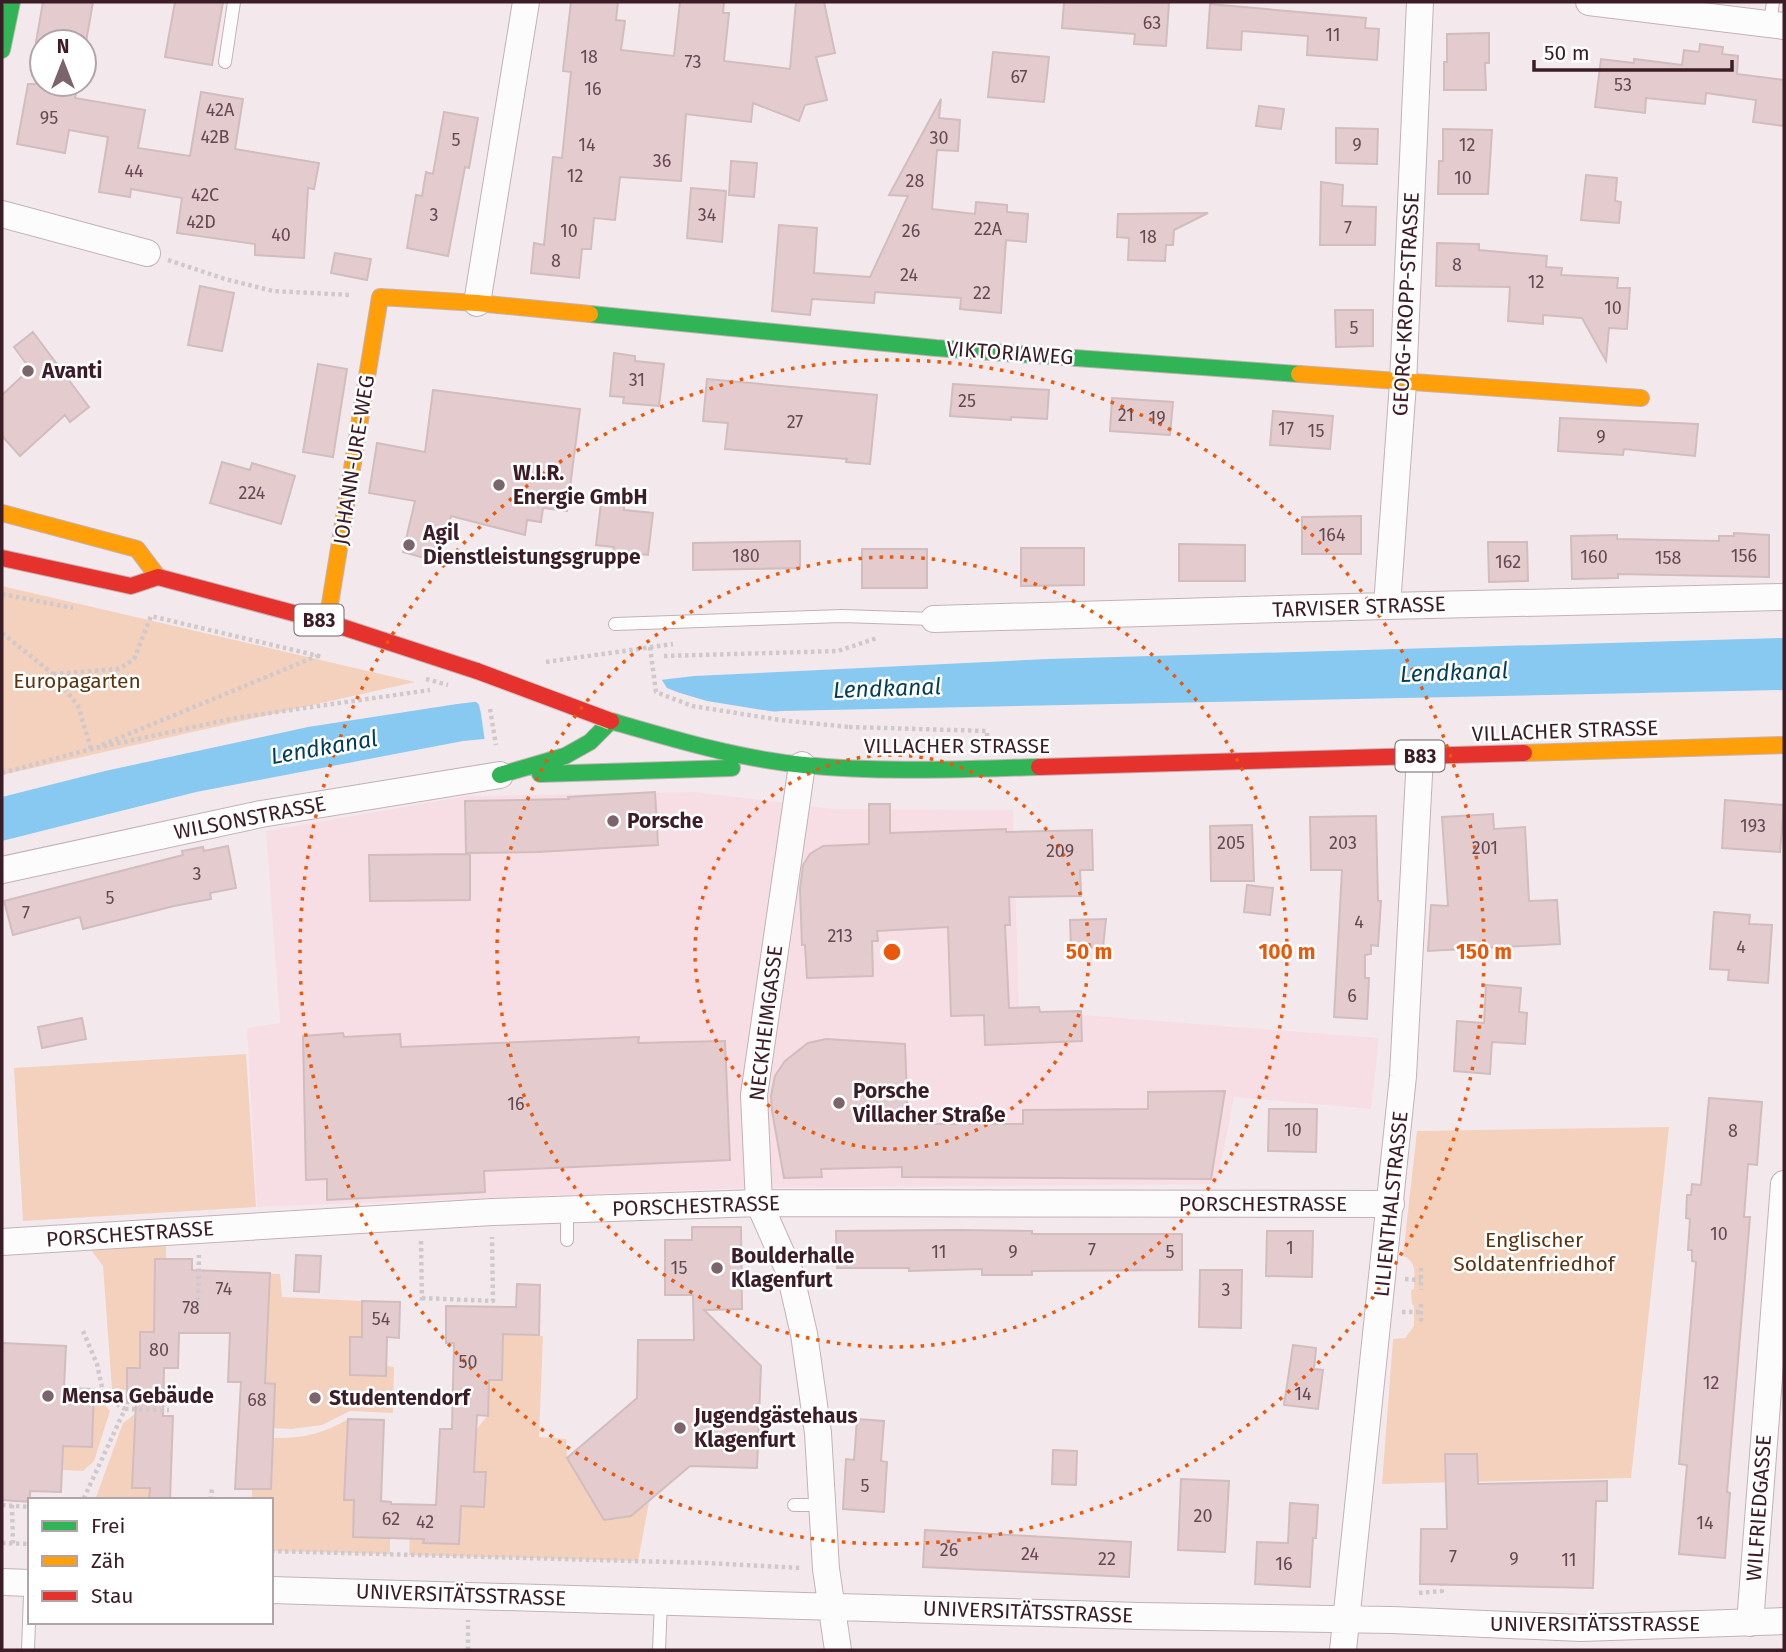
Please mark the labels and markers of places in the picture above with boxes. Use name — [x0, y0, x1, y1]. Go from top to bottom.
place label: Avanti — [41, 358, 102, 384]
marker: Avanti — [20, 363, 36, 379]
place label: W.I.R. Energie GmbH — [513, 460, 648, 510]
marker: W.I.R. Energie GmbH — [491, 477, 507, 493]
place label: Agil Dienstleistungsgruppe — [422, 520, 641, 570]
marker: Agil Dienstleistungsgruppe — [401, 537, 417, 553]
place label: Porsche — [627, 808, 704, 834]
marker: Porsche — [605, 813, 621, 829]
centre of rings — [880, 940, 904, 964]
place label: Porsche Villacher Straße — [852, 1078, 1006, 1128]
marker: Porsche Villacher Straße — [831, 1095, 847, 1111]
place label: Boulderhalle Klagenfurt — [731, 1243, 855, 1293]
marker: Boulderhalle Klagenfurt — [709, 1260, 725, 1276]
place label: Mensa Gebäude — [62, 1383, 214, 1409]
place label: Studentendorf — [329, 1385, 472, 1411]
marker: Mensa Gebäude — [40, 1388, 56, 1404]
marker: Studentendorf — [307, 1390, 323, 1406]
place label: Jugendgästehaus Klagenfurt — [693, 1403, 858, 1453]
marker: Jugendgästehaus Klagenfurt — [672, 1420, 688, 1436]

